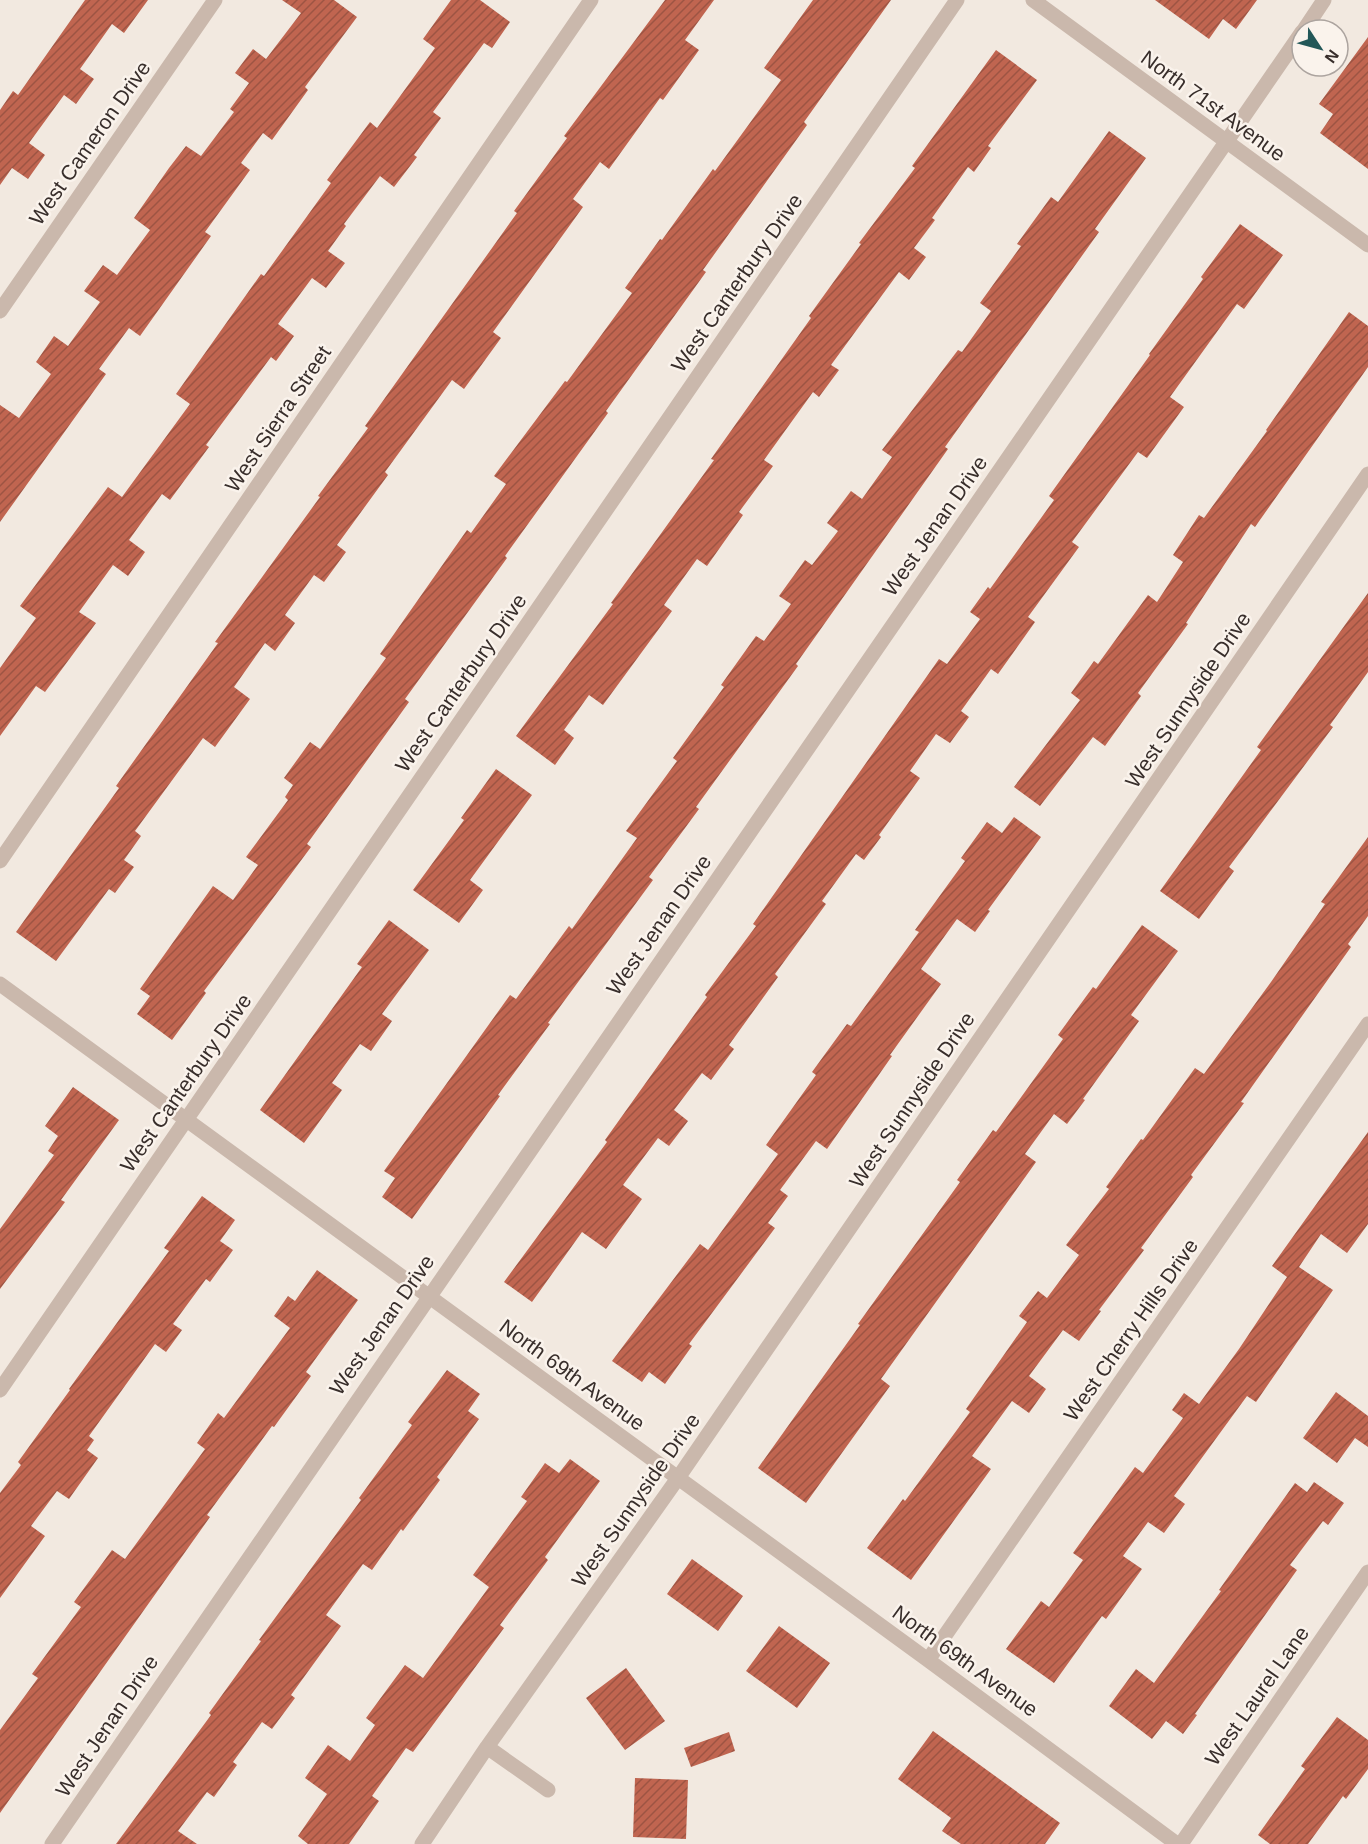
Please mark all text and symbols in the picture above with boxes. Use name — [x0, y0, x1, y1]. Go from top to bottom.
north arrow — [1290, 18, 1350, 78]
street label: North 71st Avenue — [1137, 46, 1290, 166]
text: N — [1321, 47, 1342, 66]
street label: West Cameron Drive — [24, 56, 155, 229]
street label: West Canterbury Drive — [666, 189, 807, 376]
street label: West Sierra Street — [220, 341, 335, 496]
street label: West Jenan Drive — [878, 451, 991, 600]
street label: West Canterbury Drive — [390, 589, 531, 776]
street label: West Sunnyside Drive — [1120, 608, 1255, 792]
street label: West Jenan Drive — [602, 850, 715, 999]
street label: West Canterbury Drive — [115, 989, 256, 1176]
street label: West Sunnyside Drive — [844, 1008, 979, 1192]
street label: West Cherry Hills Drive — [1059, 1234, 1202, 1425]
street label: West Jenan Drive — [325, 1250, 438, 1399]
street label: North 69th Avenue — [495, 1314, 649, 1435]
street label: West Sunnyside Drive — [567, 1409, 704, 1591]
street label: North 69th Avenue — [888, 1600, 1042, 1721]
street label: West Laurel Lane — [1200, 1622, 1313, 1770]
street label: West Jenan Drive — [51, 1651, 162, 1801]

